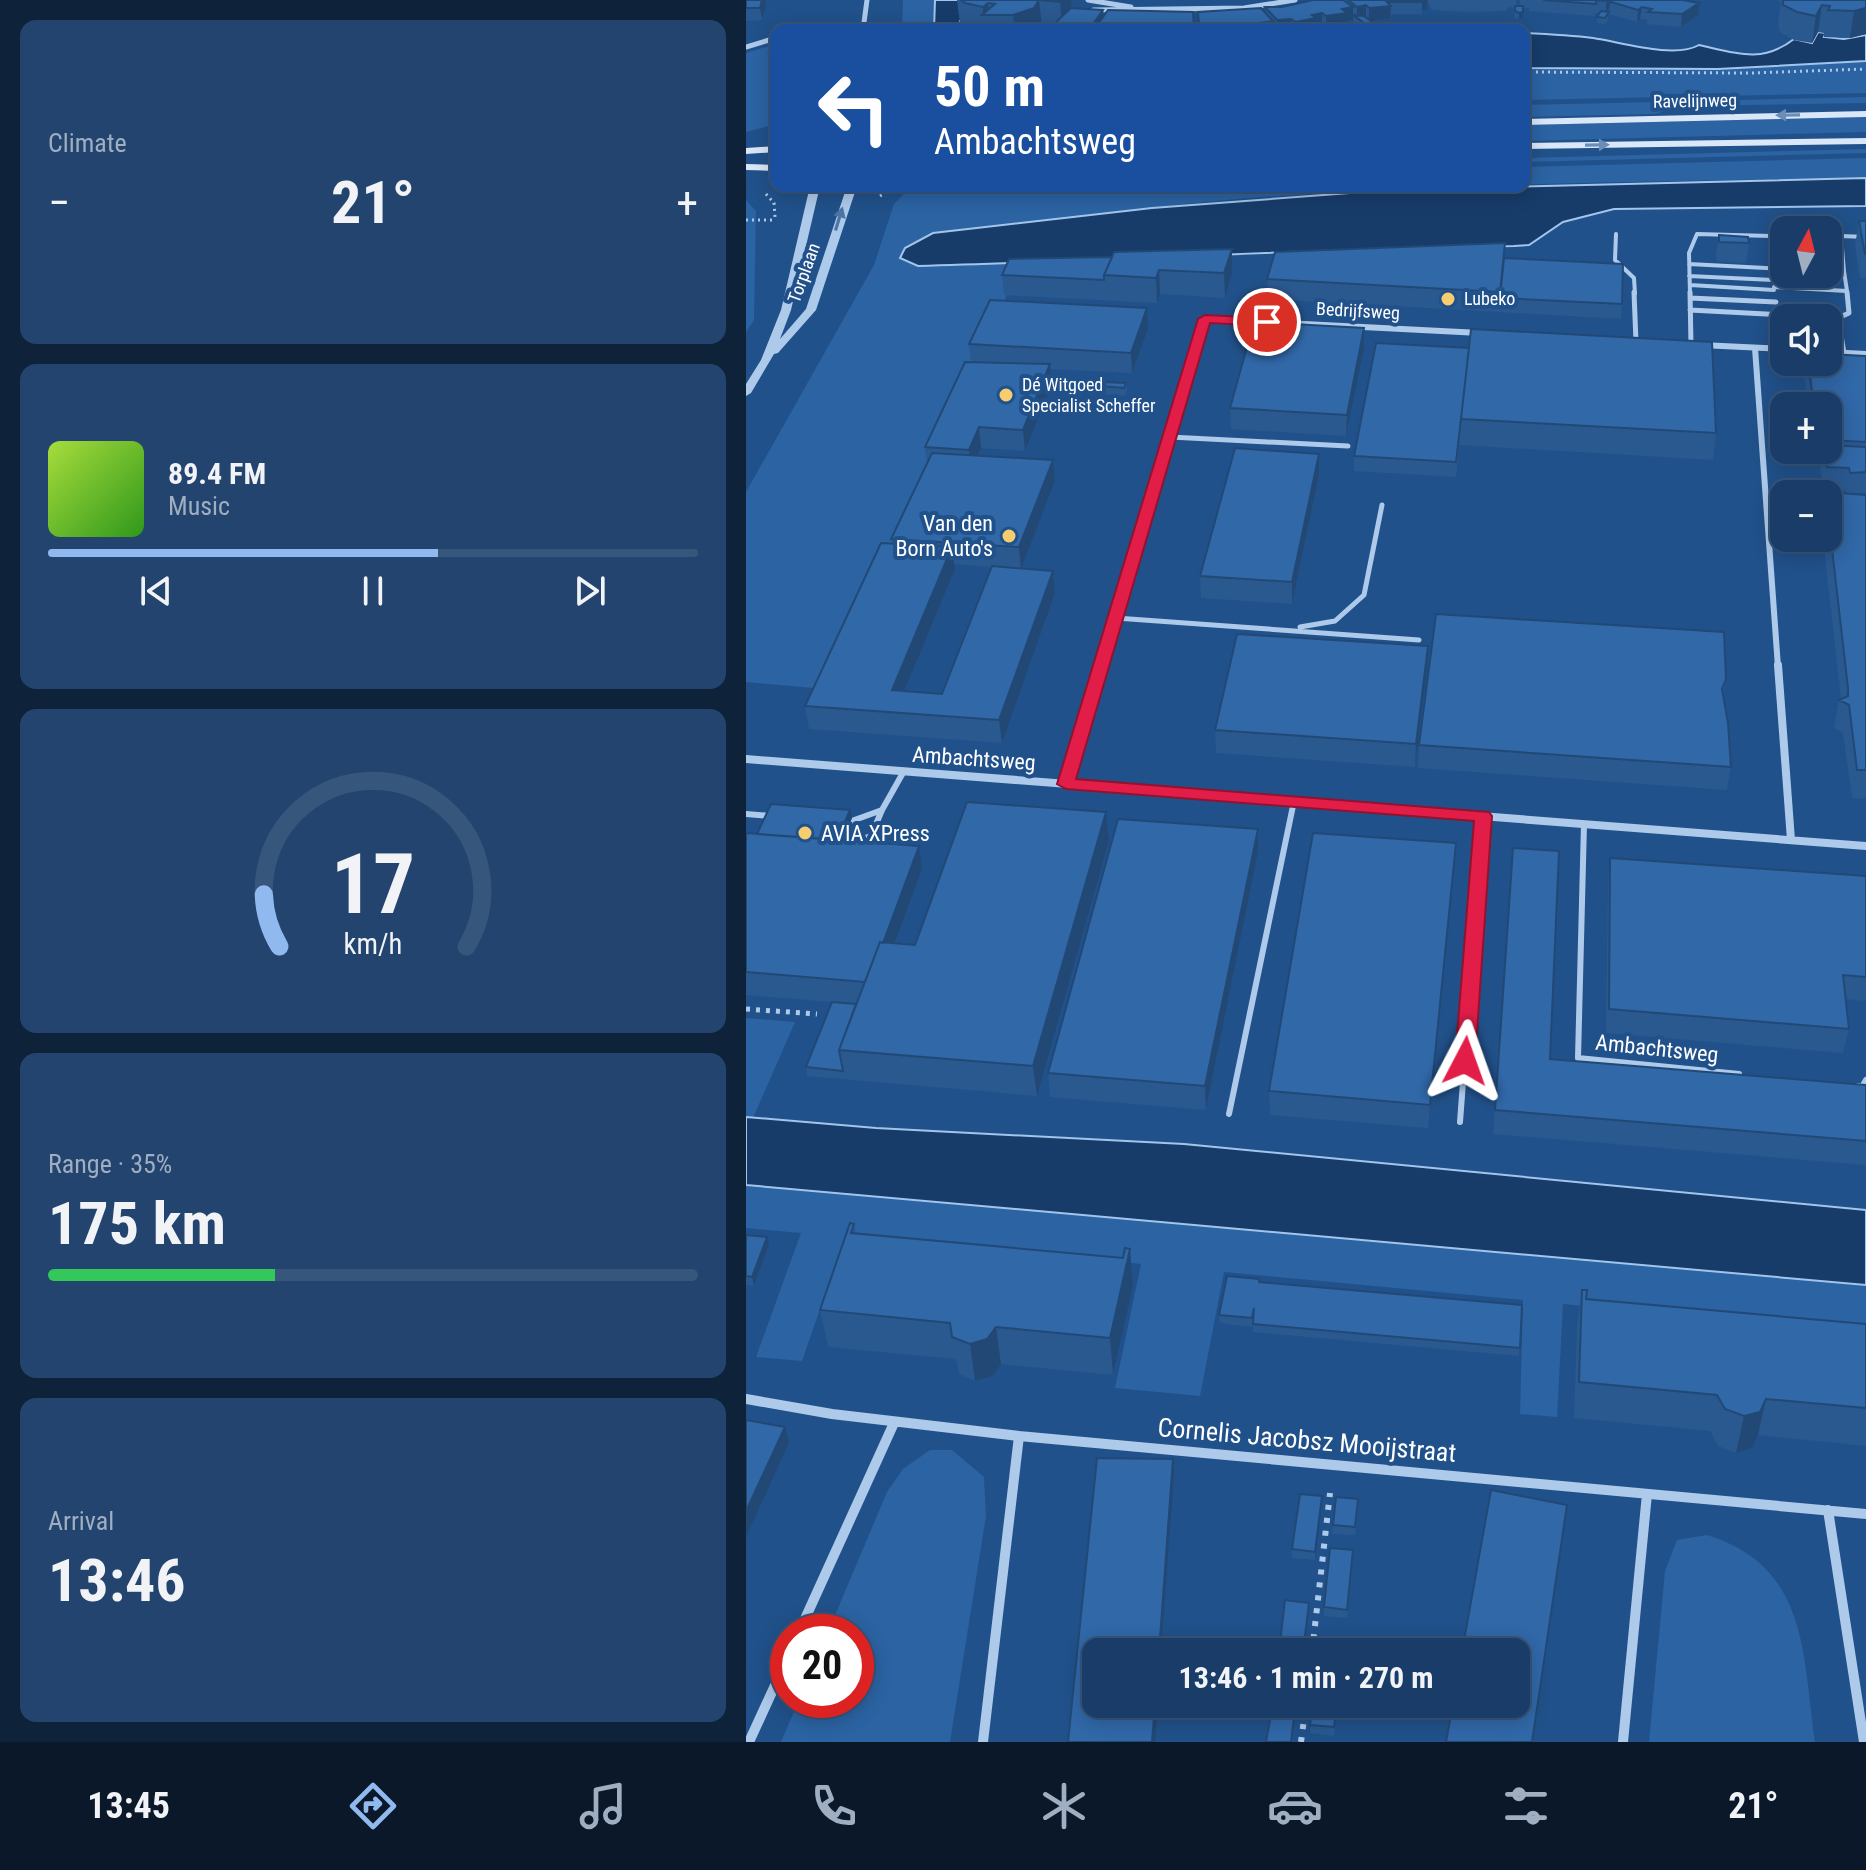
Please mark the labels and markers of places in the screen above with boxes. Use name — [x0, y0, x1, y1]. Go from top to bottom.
pin — [1233, 288, 1301, 356]
place label: Lubeko — [1464, 288, 1515, 309]
marker: Lubeko — [1439, 290, 1457, 308]
place label: Dé Witgoed Specialist Scheffer — [1022, 374, 1156, 416]
marker: Dé Witgoed Specialist Scheffer — [997, 386, 1015, 404]
place label: Van den Born Auto's — [895, 511, 993, 561]
marker: Van den Born Auto's — [1000, 527, 1018, 545]
place label: AVIA XPress — [821, 821, 930, 846]
marker: AVIA XPress — [796, 824, 814, 842]

